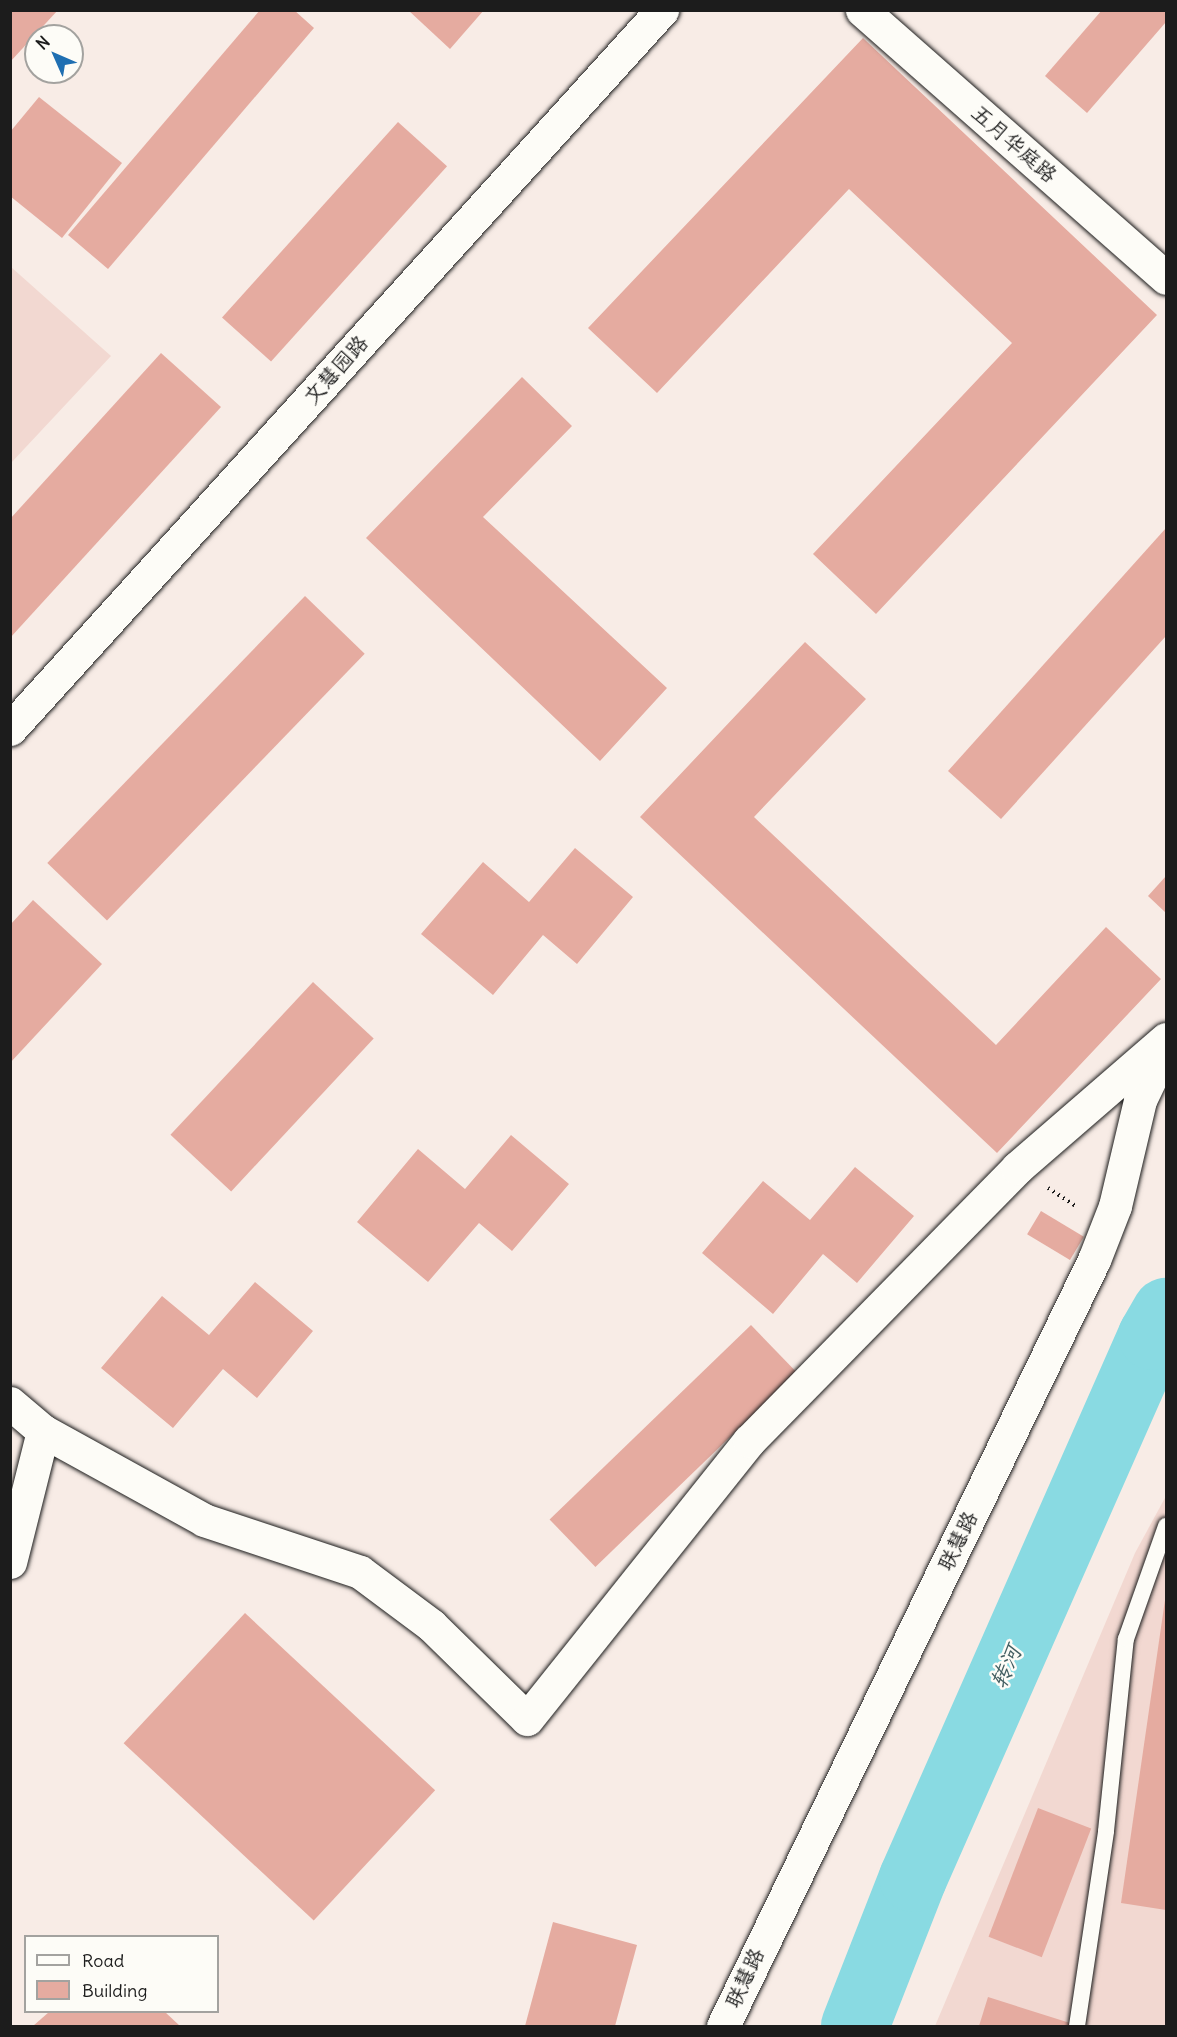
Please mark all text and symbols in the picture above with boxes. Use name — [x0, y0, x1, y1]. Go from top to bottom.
north arrow — [24, 24, 84, 84]
text: N — [32, 32, 54, 54]
street label: 五月华庭路 — [966, 100, 1062, 188]
street label: 文慧园路 — [299, 330, 373, 410]
street label: 联慧路 — [933, 1507, 983, 1575]
water label: 转河 — [985, 1642, 1027, 1692]
legend — [24, 1935, 219, 2013]
street label: 联慧路 — [720, 1944, 770, 2012]
text: Road — [82, 1949, 124, 1972]
text: Building — [82, 1979, 147, 2002]

